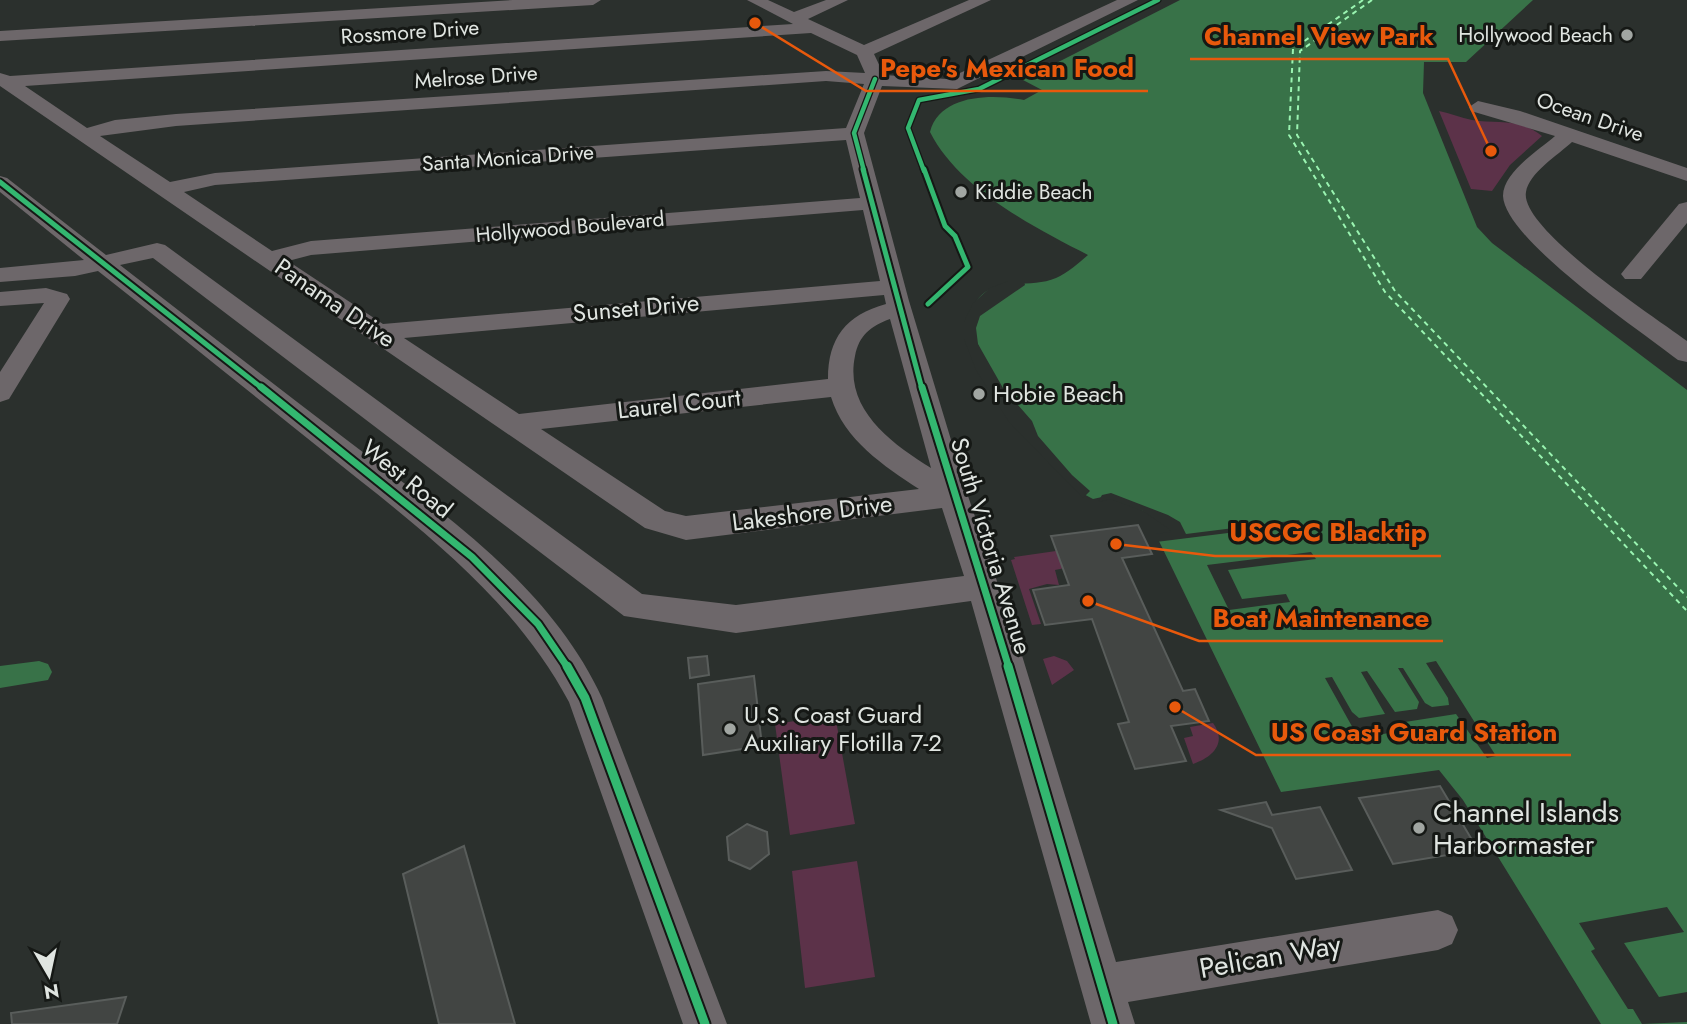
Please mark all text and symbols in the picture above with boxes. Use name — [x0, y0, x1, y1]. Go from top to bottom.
street label: Rossmore Drive — [340, 12, 480, 52]
callout: Channel View Park — [1190, 12, 1448, 59]
text: Channel View Park — [1204, 17, 1434, 55]
place label: Hollywood Beach — [1458, 20, 1613, 50]
marker: Hollywood Beach — [1619, 27, 1635, 43]
callout: Pepe's Mexican Food — [866, 44, 1148, 91]
text: Pepe's Mexican Food — [880, 49, 1134, 87]
street label: Melrose Drive — [413, 58, 539, 96]
street label: Ocean Drive — [1532, 85, 1648, 149]
street label: Santa Monica Drive — [421, 137, 595, 179]
place label: Kiddie Beach — [975, 177, 1093, 207]
marker: Kiddie Beach — [953, 184, 969, 200]
street label: Hollywood Boulevard — [474, 204, 666, 250]
street label: Panama Drive — [268, 249, 403, 356]
street label: Sunset Drive — [571, 285, 701, 330]
place label: Hobie Beach — [993, 376, 1124, 411]
street label: Laurel Court — [615, 380, 743, 427]
marker: Hobie Beach — [971, 386, 987, 402]
street label: West Road — [354, 431, 461, 526]
street label: South Victoria Avenue — [942, 433, 1041, 658]
street label: Lakeshore Drive — [730, 485, 894, 540]
callout: USCGC Blacktip — [1215, 509, 1441, 556]
text: USCGC Blacktip — [1229, 513, 1427, 551]
callout: Boat Maintenance — [1199, 594, 1443, 641]
text: Boat Maintenance — [1213, 599, 1430, 637]
place label: U.S. Coast Guard Auxiliary Flotilla 7-2 — [744, 697, 942, 760]
callout: US Coast Guard Station — [1256, 708, 1571, 755]
text: US Coast Guard Station — [1271, 713, 1557, 751]
marker: U.S. Coast Guard Auxiliary Flotilla 7-2 — [722, 721, 738, 737]
place label: Channel Islands Harbormaster — [1433, 792, 1619, 865]
marker: Channel Islands Harbormaster — [1411, 820, 1427, 836]
street label: Pelican Way — [1196, 924, 1345, 989]
north arrow — [14, 940, 84, 1010]
text: N — [42, 977, 61, 1006]

